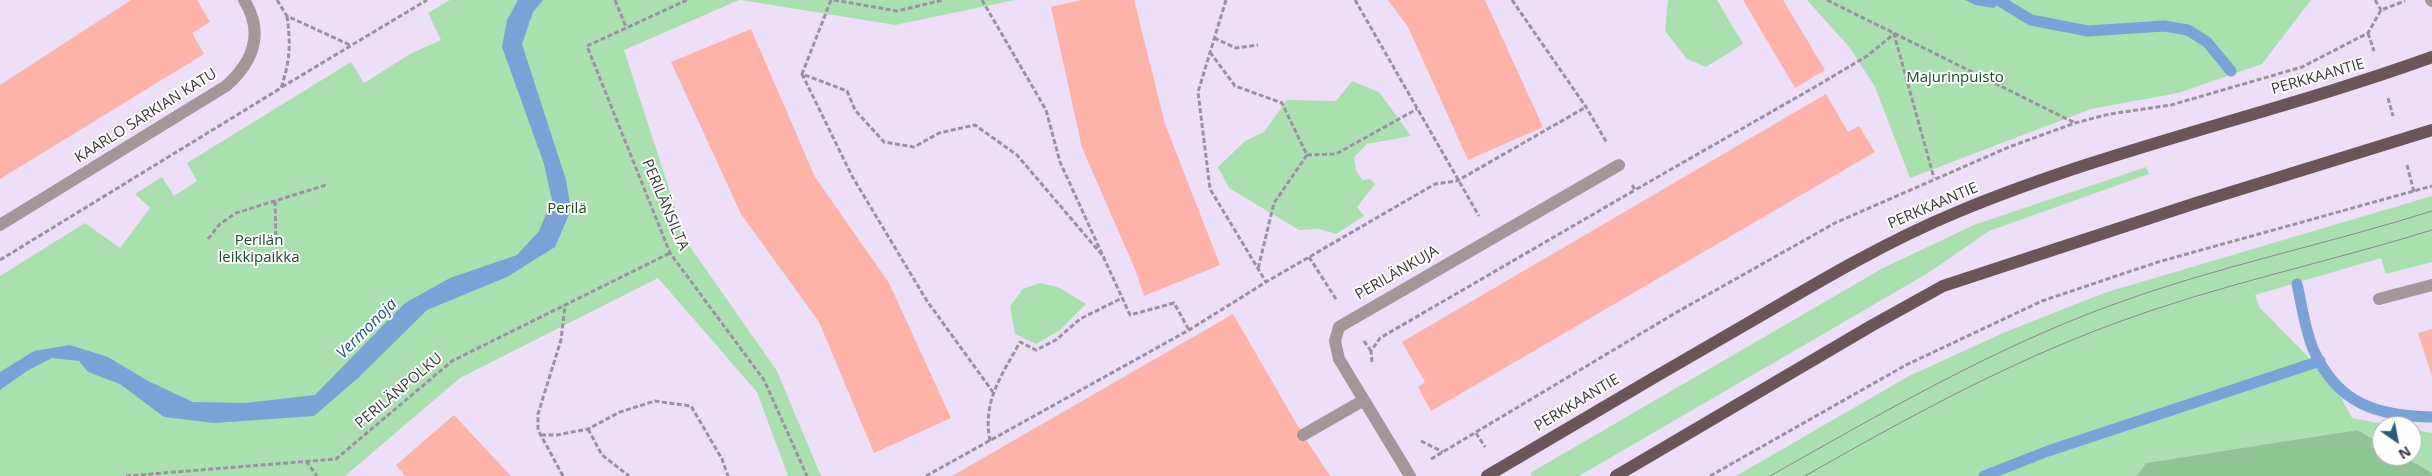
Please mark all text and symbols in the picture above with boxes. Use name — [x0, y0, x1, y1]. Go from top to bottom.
street label: PERKKAANTIE — [2269, 55, 2367, 99]
street label: KAARLO SARKIAN KATU — [72, 65, 220, 167]
park label: Majurinpuisto — [1906, 69, 2004, 87]
street label: PERILÄNSILTA — [638, 157, 692, 253]
street label: PERKKAANTIE — [1885, 179, 1981, 233]
park label: Perilä — [547, 200, 587, 218]
park label: Perilän leikkipaikka — [219, 232, 299, 267]
street label: PERILÄNKUJA — [1352, 242, 1442, 304]
water label: Vermonoja — [333, 295, 401, 363]
street label: PERILÄNPOLKU — [352, 349, 446, 433]
street label: PERKKAANTIE — [1531, 371, 1623, 435]
north arrow — [2372, 416, 2422, 466]
text: N — [2395, 442, 2415, 464]

